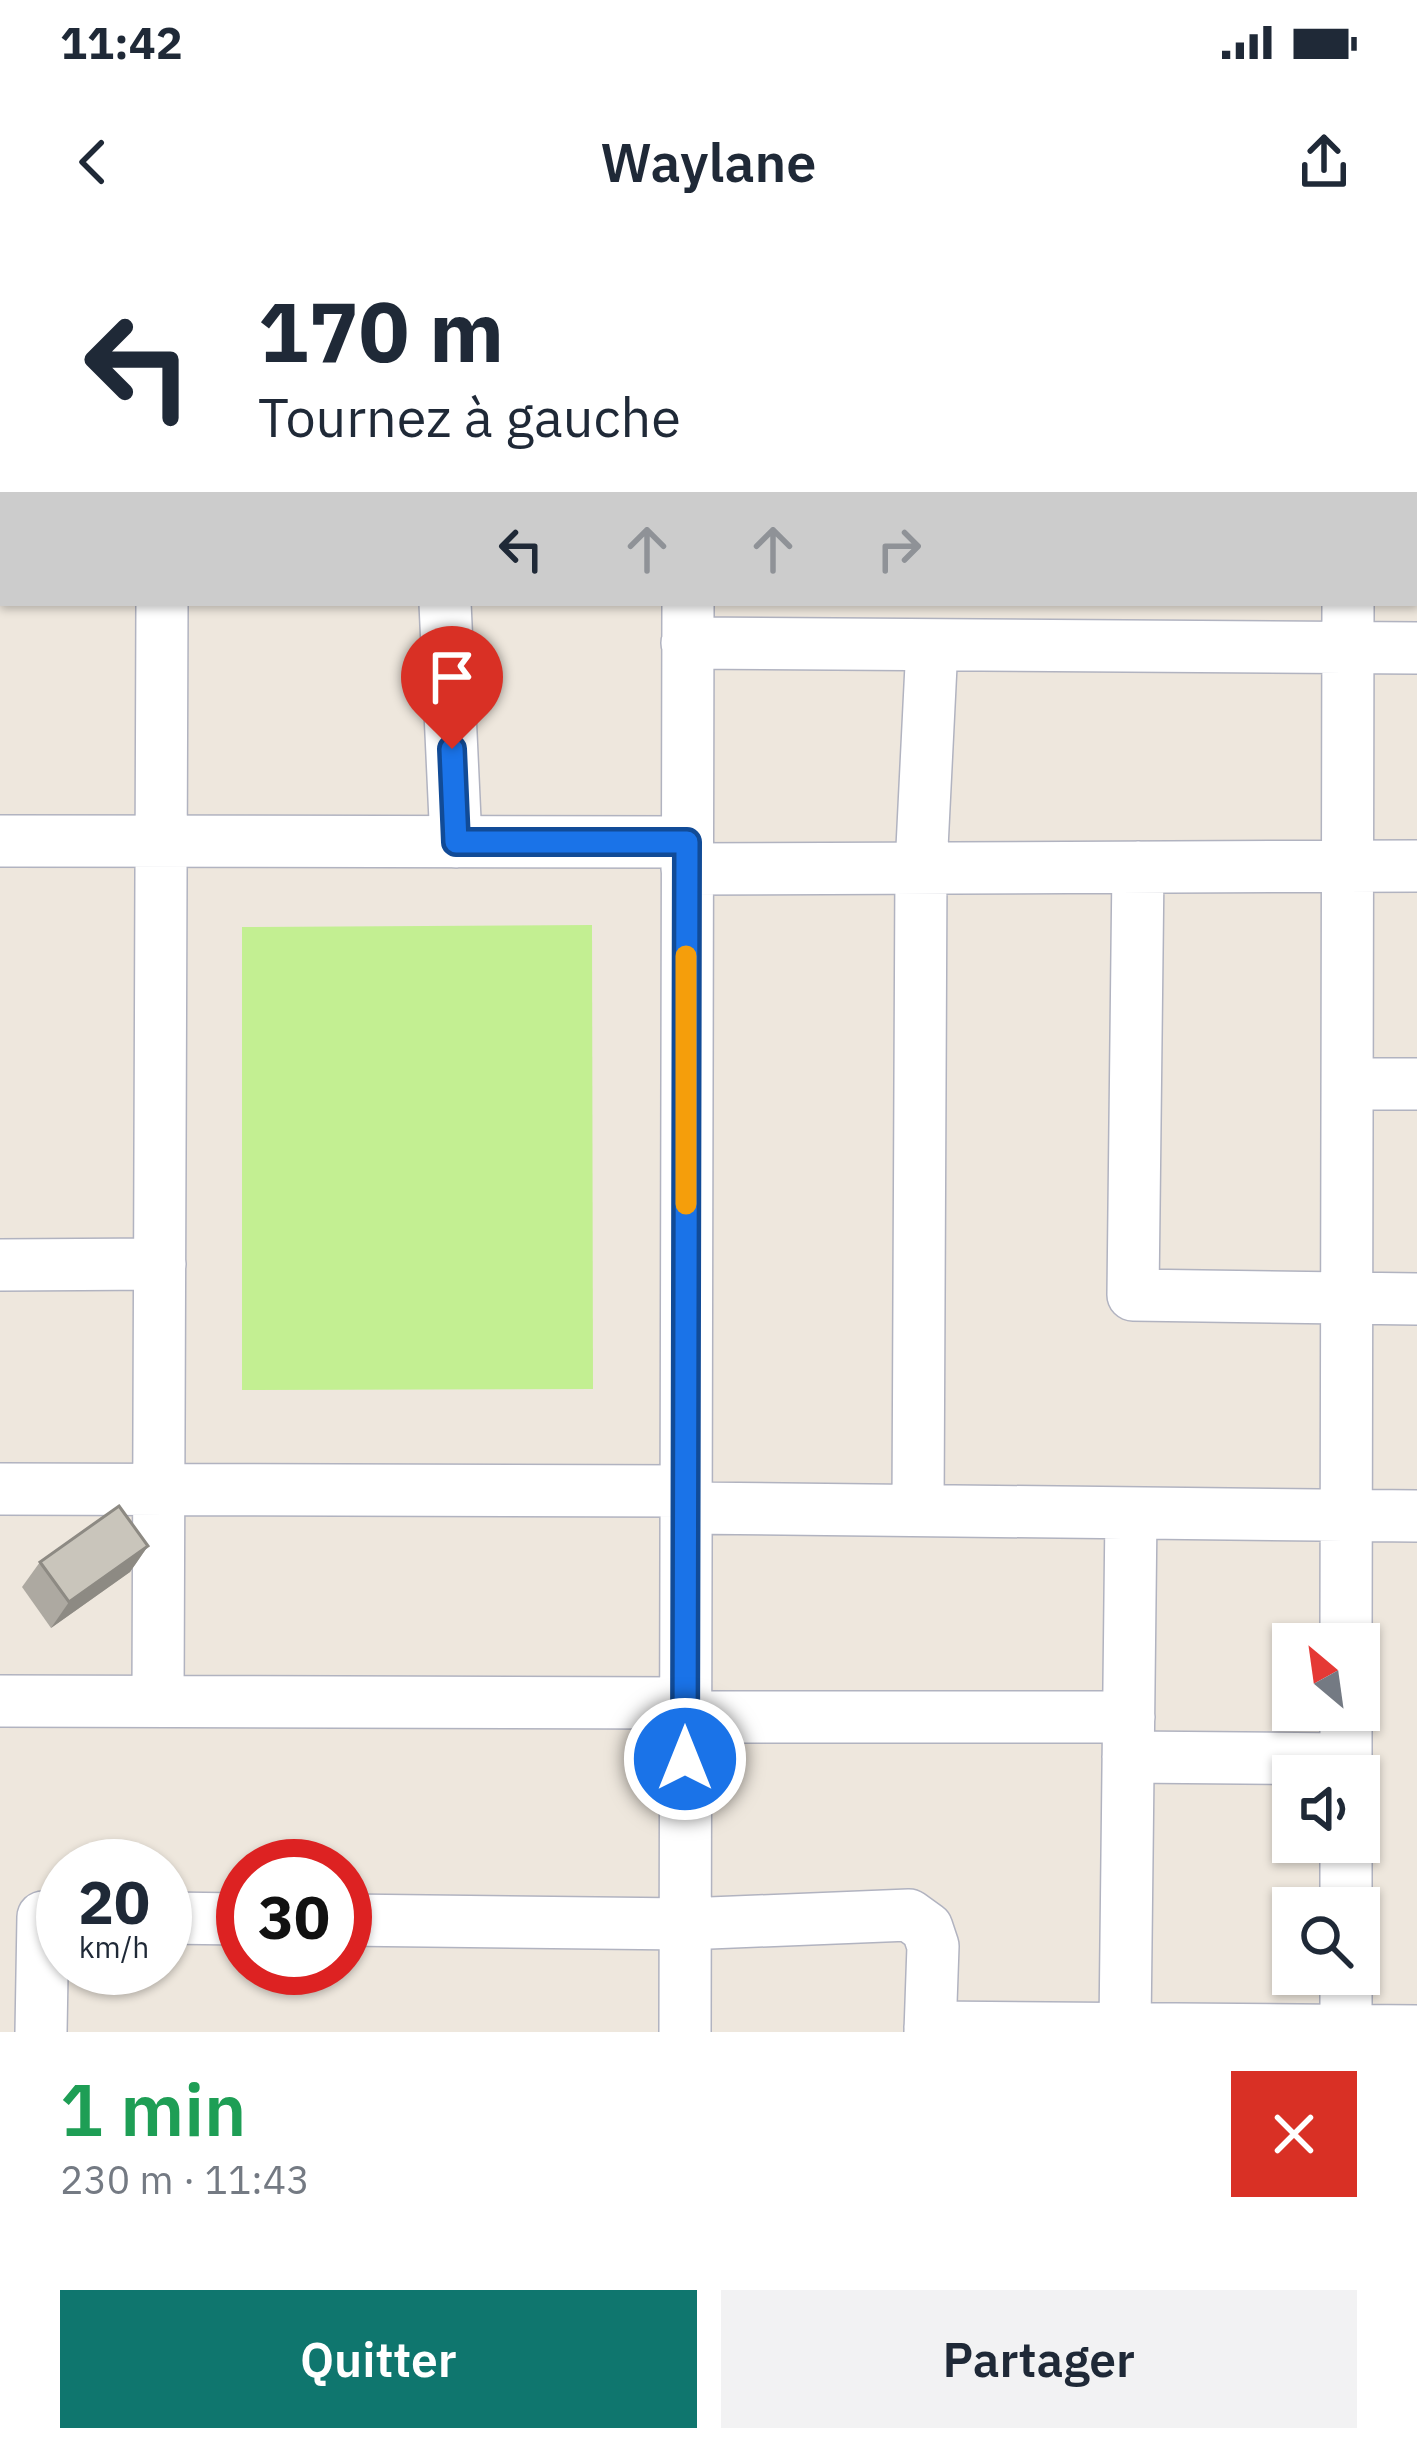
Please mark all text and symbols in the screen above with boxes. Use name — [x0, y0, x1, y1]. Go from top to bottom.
text: 11:42 — [60, 13, 183, 71]
text: Waylane — [601, 127, 816, 197]
icon: back — [60, 129, 126, 195]
icon: share — [1291, 129, 1357, 195]
text: 170 m — [258, 276, 504, 385]
icon: left — [60, 288, 216, 444]
text: Tournez à gauche — [258, 382, 681, 452]
icon: left — [488, 516, 554, 582]
icon: ahead — [614, 516, 680, 582]
icon: ahead — [740, 516, 806, 582]
icon: right — [866, 516, 932, 582]
pin — [401, 626, 503, 749]
icon: arrive — [419, 644, 485, 710]
north arrow — [1272, 1623, 1380, 1731]
map controls — [1272, 1623, 1380, 1995]
position arrow — [622, 1696, 748, 1822]
button: sound — [1272, 1755, 1380, 1863]
speed limit sign: 30 — [216, 1839, 372, 1995]
text: 20 — [78, 1862, 150, 1941]
button: search — [1272, 1887, 1380, 1995]
text: km/h — [79, 1927, 149, 1966]
text: 1 min — [60, 2062, 246, 2156]
button: close — [1231, 2071, 1357, 2197]
text: 230 m · 11:43 — [60, 2154, 310, 2205]
button: Quitter — [60, 2290, 697, 2428]
button: Partager — [721, 2290, 1357, 2428]

